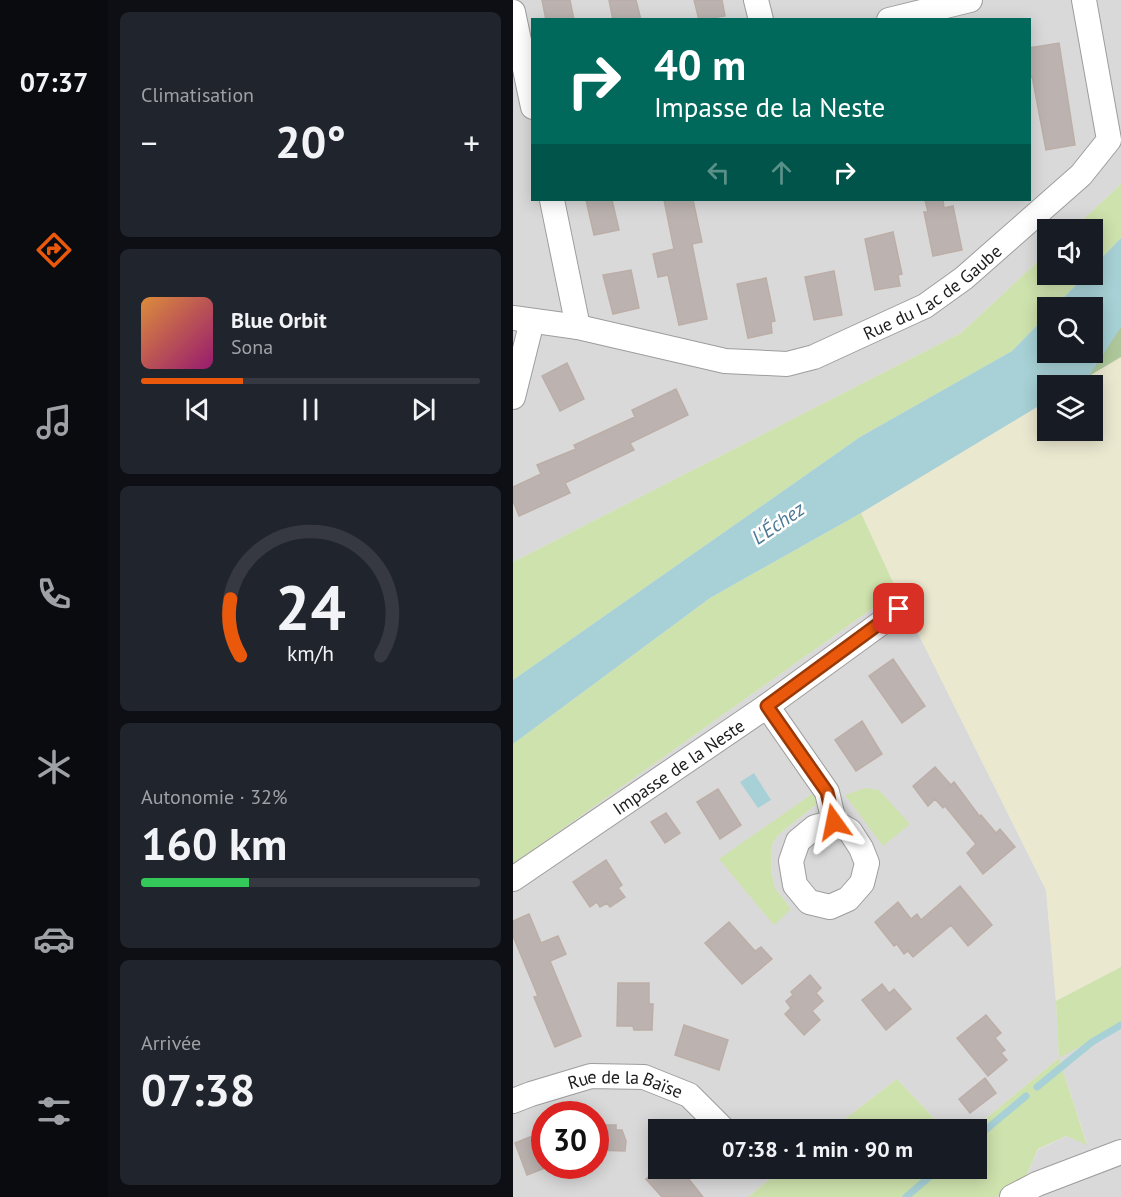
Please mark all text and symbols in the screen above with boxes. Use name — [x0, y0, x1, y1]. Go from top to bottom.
text: 40 m — [654, 37, 746, 92]
icon: right — [555, 42, 633, 120]
text: 07:37 — [20, 65, 88, 99]
text: Climatisation — [141, 82, 254, 108]
text: Impasse de la Neste — [654, 90, 885, 124]
text: 20° — [275, 112, 346, 170]
text: − — [141, 121, 158, 164]
text: + — [463, 121, 480, 164]
icon: left — [702, 156, 735, 189]
icon: ahead — [765, 156, 798, 189]
icon: right — [828, 156, 861, 189]
map controls — [1037, 219, 1103, 441]
button: sound — [1037, 219, 1103, 285]
icon: directions — [33, 229, 75, 271]
street label: Rue du Lac de Gaube — [859, 239, 1006, 344]
button: search — [1037, 297, 1103, 363]
text: Blue Orbit — [231, 306, 327, 334]
text: Sona — [231, 334, 273, 360]
button: layers — [1037, 375, 1103, 441]
icon: previous — [181, 393, 214, 426]
icon: pause — [294, 393, 327, 426]
icon: next — [407, 393, 440, 426]
icon: music — [33, 401, 75, 443]
water label: L'Échez — [747, 496, 810, 550]
text: 24 — [275, 566, 346, 647]
icon: phone — [33, 573, 75, 615]
pin — [873, 583, 924, 634]
icon: arrive — [882, 592, 915, 625]
text: km/h — [287, 639, 334, 667]
street label: Impasse de la Neste — [608, 713, 749, 819]
icon: climate — [33, 746, 75, 788]
text: Autonomie · 32% — [141, 784, 287, 810]
position arrow — [802, 790, 866, 854]
text: 160 km — [141, 814, 287, 872]
icon: car — [33, 918, 75, 960]
text: Arrivée — [141, 1030, 201, 1056]
text: 07:38 — [141, 1060, 255, 1118]
street label: Rue de la Baïse — [565, 1064, 686, 1103]
icon: filters — [33, 1090, 75, 1132]
speed limit sign: 30 — [531, 1101, 609, 1179]
text: 07:38 · 1 min · 90 m — [722, 1135, 913, 1163]

